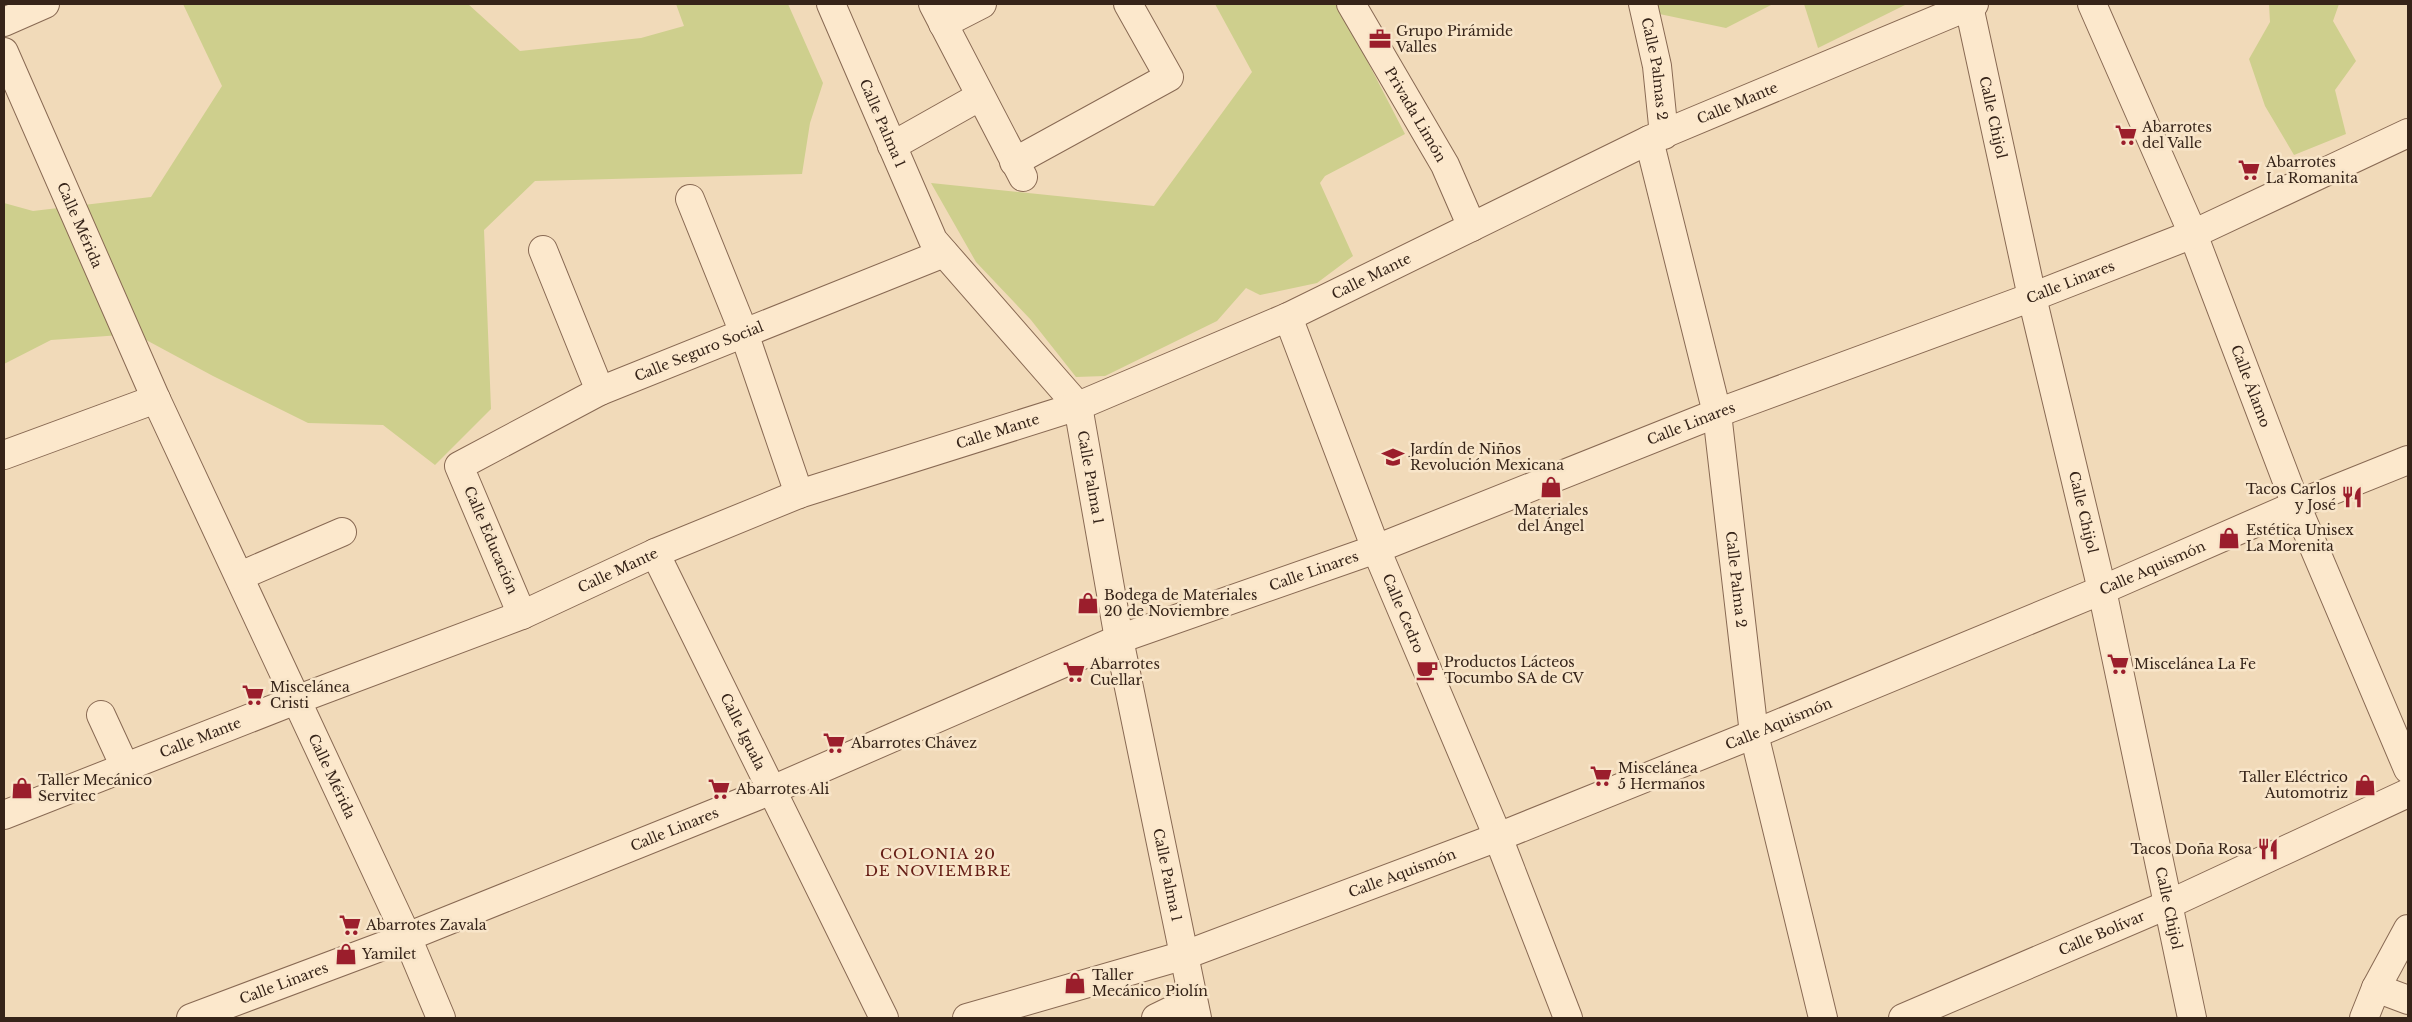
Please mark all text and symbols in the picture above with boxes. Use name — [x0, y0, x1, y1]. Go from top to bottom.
street label: Calle Palmas 2 — [1637, 16, 1671, 121]
place label: Grupo Pirámide Valles — [1395, 22, 1513, 56]
office icon: Grupo Pirámide Valles — [1367, 26, 1393, 52]
street label: Privada Limón — [1381, 64, 1450, 166]
street label: Calle Chijol — [1975, 75, 2011, 161]
street label: Calle Palma 1 — [855, 76, 910, 170]
street label: Calle Mante — [1694, 78, 1780, 128]
place label: Abarrotes del Valle — [2141, 118, 2212, 152]
supermarket icon: Abarrotes del Valle — [2113, 122, 2139, 148]
place label: Abarrotes La Romanita — [2265, 153, 2358, 187]
supermarket icon: Abarrotes La Romanita — [2236, 157, 2262, 183]
street label: Calle Mérida — [53, 179, 107, 271]
street label: Calle Mante — [1329, 249, 1414, 303]
street label: Calle Linares — [2024, 257, 2117, 307]
street label: Calle Seguro Social — [632, 317, 766, 385]
street label: Calle Álamo — [2227, 342, 2275, 430]
street label: Calle Linares — [1644, 398, 1738, 449]
street label: Calle Mante — [954, 410, 1042, 453]
street label: Calle Palma 1 — [1073, 429, 1108, 526]
place label: Jardín de Niños Revolución Mexicana — [1408, 440, 1564, 474]
school or university icon: Jardín de Niños Revolución Mexicana — [1380, 444, 1406, 470]
street label: Calle Chijol — [2065, 469, 2102, 555]
shop icon: Materiales del Ángel — [1538, 474, 1564, 500]
place label: Tacos Carlos y José — [2246, 480, 2336, 514]
street label: Calle Educación — [460, 483, 522, 597]
restaurant icon: Tacos Carlos y José — [2339, 484, 2365, 510]
place label: Materiales del Ángel — [1514, 501, 1588, 535]
place label: Estética Unisex La Morenita — [2246, 521, 2354, 555]
shop icon: Estética Unisex La Morenita — [2216, 525, 2242, 551]
street label: Calle Palma 2 — [1722, 530, 1751, 629]
street label: Calle Aquismón — [2097, 537, 2208, 599]
street label: Calle Mante — [575, 544, 661, 597]
street label: Calle Linares — [1267, 547, 1361, 595]
street label: Calle Cedro — [1378, 571, 1428, 656]
place label: Bodega de Materiales 20 de Noviembre — [1104, 586, 1257, 620]
shop icon: Bodega de Materiales 20 de Noviembre — [1075, 590, 1101, 616]
supermarket icon: Miscelánea La Fe — [2105, 651, 2131, 677]
place label: Productos Lácteos Tocumbo SA de CV — [1444, 653, 1585, 687]
place label: Abarrotes Cuellar — [1089, 655, 1160, 689]
place label: Miscelánea La Fe — [2134, 655, 2256, 673]
cafe icon: Productos Lácteos Tocumbo SA de CV — [1414, 657, 1440, 683]
supermarket icon: Abarrotes Cuellar — [1061, 659, 1087, 685]
place label: Miscelánea Cristi — [270, 678, 350, 712]
supermarket icon: Miscelánea Cristi — [240, 682, 266, 708]
street label: Calle Iguala — [716, 690, 770, 773]
street label: Calle Aquismón — [1723, 694, 1835, 754]
street label: Calle Mante — [157, 714, 244, 762]
supermarket icon: Abarrotes Chávez — [821, 730, 847, 756]
street label: Calle Mérida — [304, 731, 360, 822]
place label: Abarrotes Chávez — [850, 734, 977, 752]
place label: Miscelánea 5 Hermanos — [1618, 759, 1705, 793]
supermarket icon: Miscelánea 5 Hermanos — [1588, 763, 1614, 789]
place label: Taller Eléctrico Automotriz — [2239, 768, 2348, 802]
place label: Taller Mecánico Servitec — [38, 771, 152, 805]
shop icon: Taller Eléctrico Automotriz — [2352, 772, 2378, 798]
shop icon: Taller Mecánico Servitec — [9, 775, 35, 801]
supermarket icon: Abarrotes Ali — [706, 776, 732, 802]
place label: Abarrotes Ali — [735, 780, 830, 798]
street label: Calle Linares — [628, 803, 721, 855]
street label: Calle Palma 1 — [1149, 827, 1186, 923]
restaurant icon: Tacos Doña Rosa — [2255, 836, 2281, 862]
place label: Tacos Doña Rosa — [2130, 840, 2252, 858]
district label: COLONIA 20 DE NOVIEMBRE — [865, 844, 1011, 880]
street label: Calle Aquismón — [1346, 845, 1459, 902]
street label: Calle Chijol — [2151, 865, 2186, 951]
street label: Calle Bolívar — [2056, 906, 2148, 959]
supermarket icon: Abarrotes Zavala — [337, 912, 363, 938]
place label: Abarrotes Zavala — [365, 916, 487, 934]
shop icon: Yamilet — [333, 941, 359, 967]
place label: Yamilet — [361, 945, 417, 963]
street label: Calle Linares — [237, 958, 331, 1008]
place label: Taller Mecánico Piolín — [1092, 966, 1208, 1000]
shop icon: Taller Mecánico Piolín — [1062, 970, 1088, 996]

